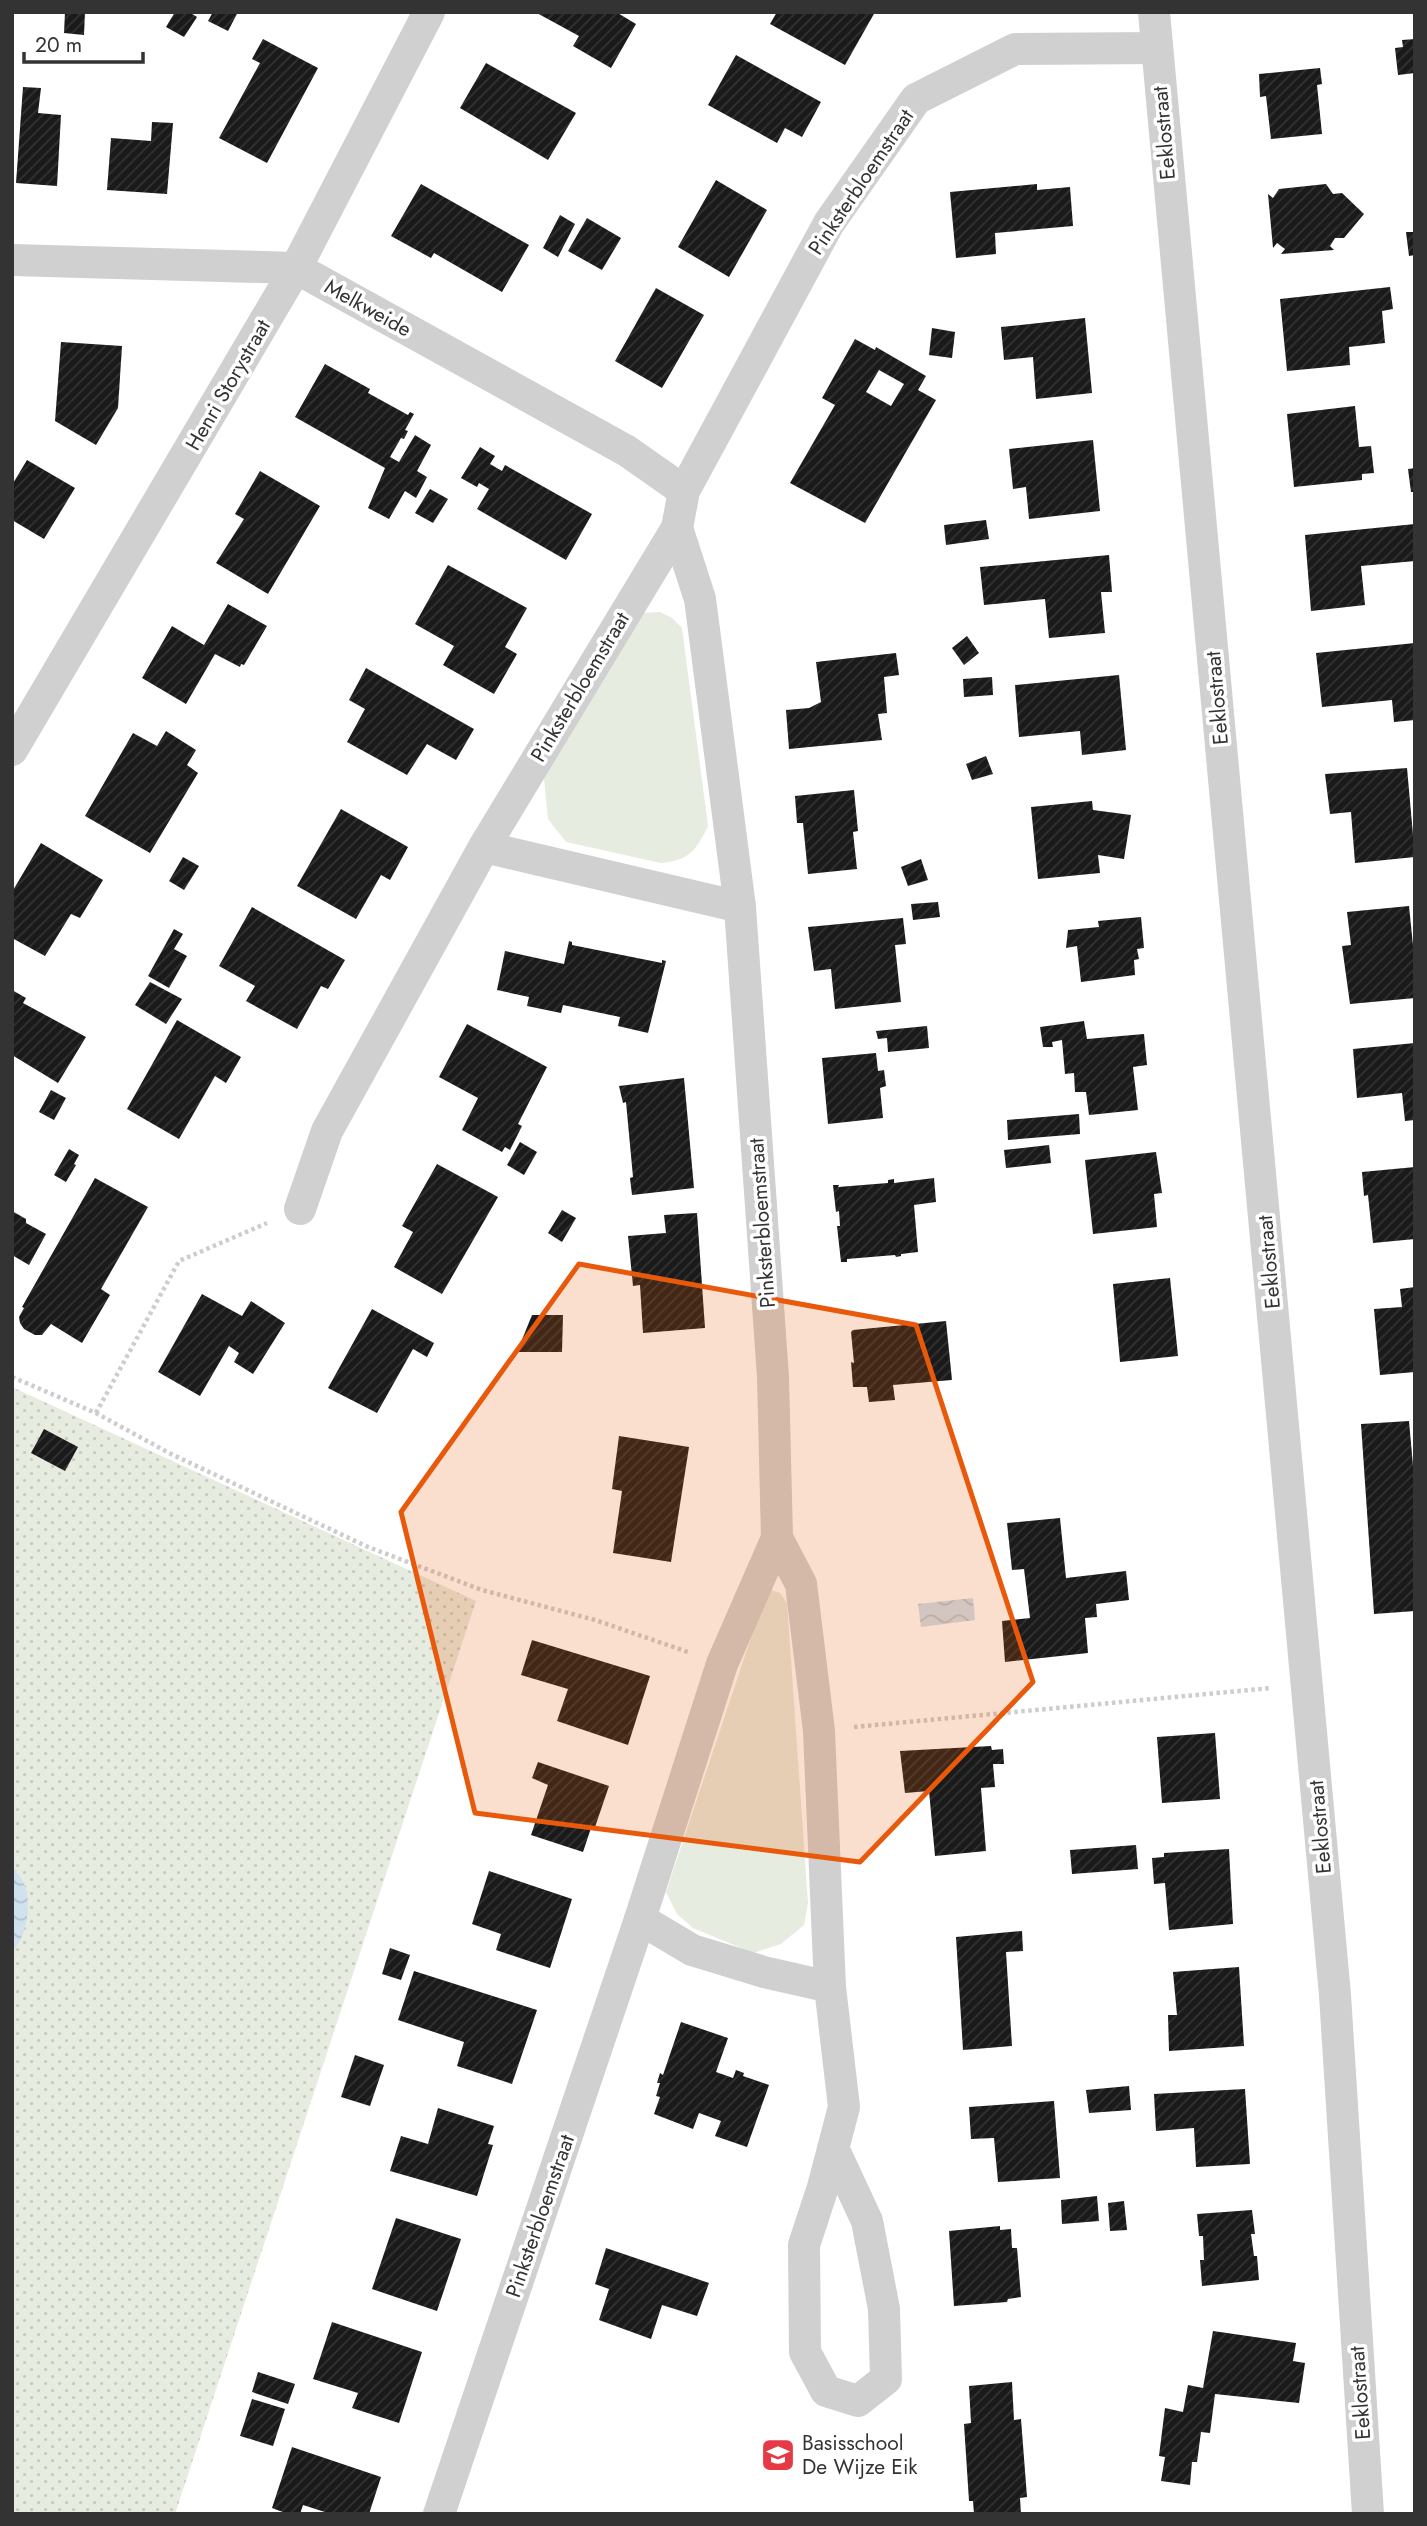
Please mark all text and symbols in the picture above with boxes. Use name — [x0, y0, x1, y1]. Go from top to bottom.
scale bar — [24, 21, 144, 65]
text: 20 m — [35, 30, 82, 60]
street label: Eeklostraat — [1145, 85, 1183, 181]
street label: Pinksterbloemstraat — [801, 103, 921, 261]
street label: Melkweide — [319, 272, 417, 344]
street label: Henri Storystraat — [178, 314, 278, 456]
street label: Pinksterbloemstraat — [523, 606, 637, 768]
street label: Eeklostraat — [1198, 650, 1236, 746]
street label: Pinksterbloemstraat — [741, 1137, 783, 1309]
street label: Eeklostraat — [1250, 1214, 1288, 1310]
street label: Eeklostraat — [1301, 1779, 1339, 1875]
street label: Pinksterbloemstraat — [498, 2131, 582, 2301]
street label: Eeklostraat — [1342, 2345, 1378, 2441]
place label: Basisschool De Wijze Eik — [802, 2428, 918, 2482]
school or university icon: Basisschool De Wijze Eik — [759, 2436, 797, 2474]

